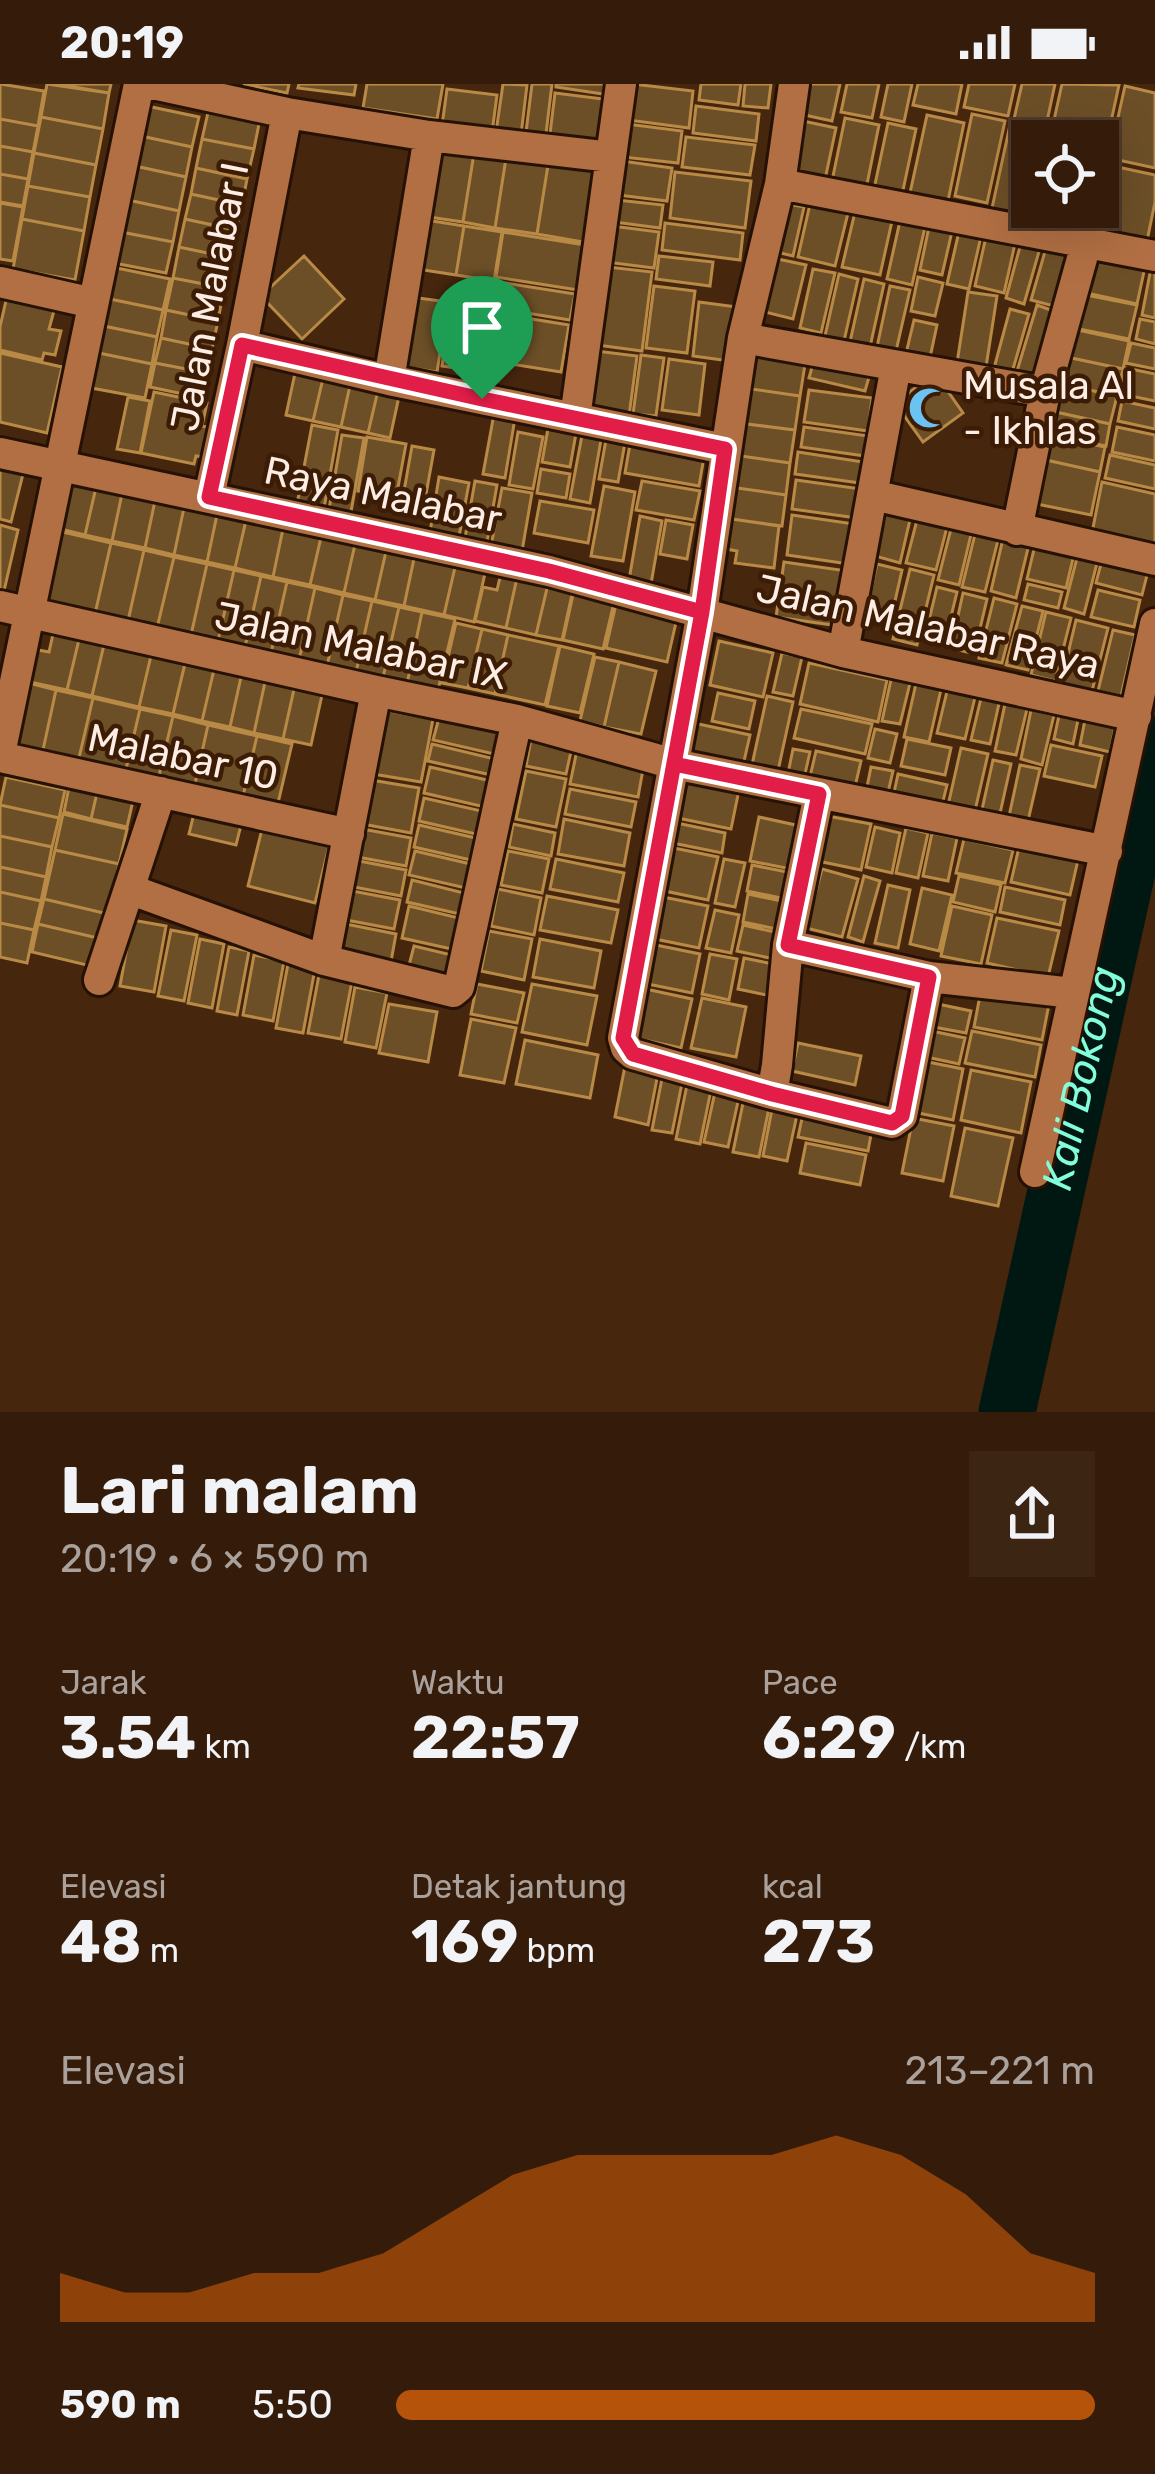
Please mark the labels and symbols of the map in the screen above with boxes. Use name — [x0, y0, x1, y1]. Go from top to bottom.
street label: Jalan Malabar I — [161, 159, 259, 435]
pin — [431, 276, 533, 399]
place label: Musala Al - Ikhlas — [963, 363, 1134, 454]
mosque icon: Musala Al - Ikhlas — [906, 385, 952, 431]
street label: Raya Malabar — [260, 447, 506, 543]
street label: Jalan Malabar Raya — [752, 565, 1104, 689]
street label: Jalan Malabar IX — [211, 593, 511, 699]
street label: Malabar 10 — [84, 714, 282, 800]
water label: Kali Bokong — [1032, 962, 1130, 1195]

